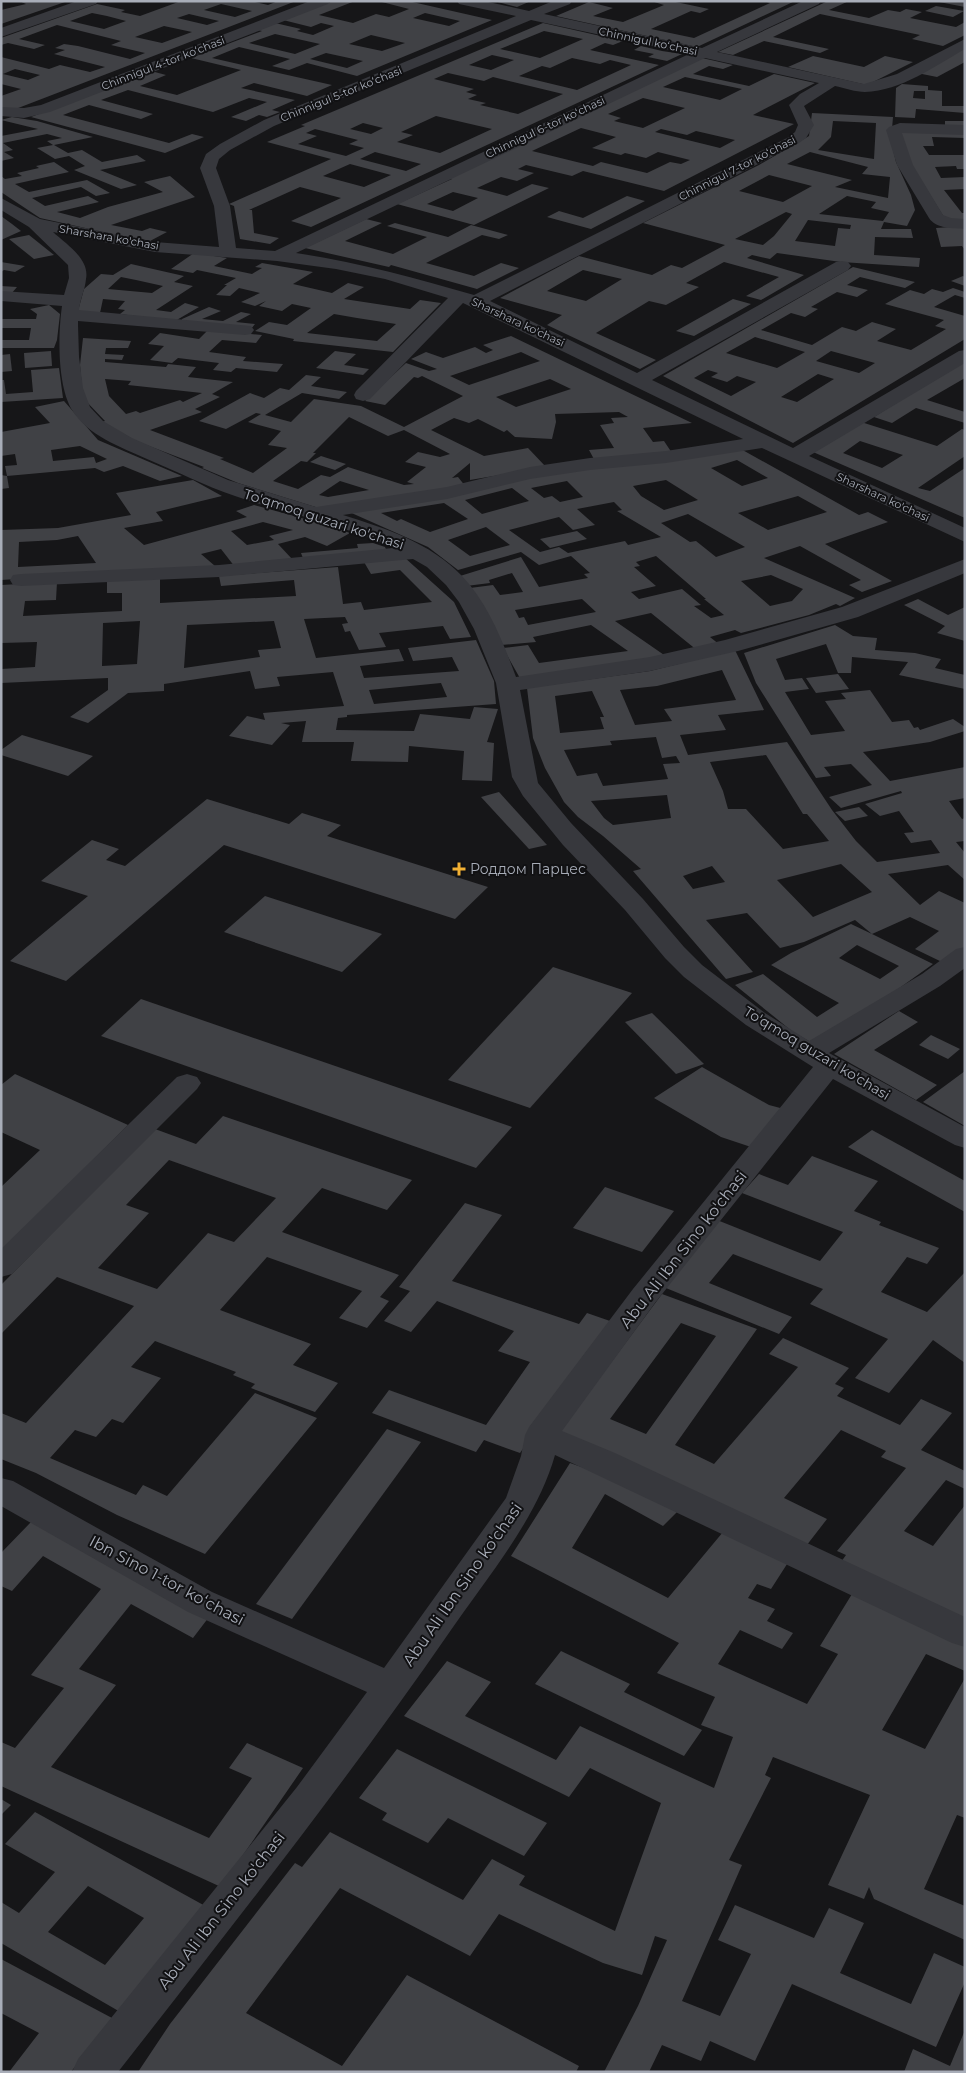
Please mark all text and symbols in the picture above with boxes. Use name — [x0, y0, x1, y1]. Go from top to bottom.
street label: Chinnigul koʻchasi — [597, 24, 699, 58]
street label: Chinnigul 4-tor koʻchasi — [99, 33, 227, 93]
street label: Chinnigul 5-tor koʻchasi — [278, 63, 404, 125]
street label: Chinnigul 6-tor koʻchasi — [483, 93, 607, 161]
street label: Chinnigul 7-tor koʻchasi — [676, 132, 798, 204]
street label: Sharshara ko'chasi — [58, 221, 160, 253]
street label: Sharshara ko'chasi — [469, 294, 567, 350]
street label: Sharshara ko'chasi — [834, 469, 932, 525]
street label: To'qmoq guzari ko'chasi — [242, 485, 406, 553]
place label: Роддом Парцес — [470, 860, 586, 878]
marker: Роддом Парцес — [452, 862, 466, 876]
street label: To'qmoq guzari ko'chasi — [741, 1002, 893, 1104]
street label: Abu Ali Ibn Sino ko'chasi — [616, 1167, 751, 1332]
street label: Abu Ali Ibn Sino ko'chasi — [399, 1499, 526, 1669]
street label: Ibn Sino 1-tor koʻchasi — [86, 1532, 247, 1629]
street label: Abu Ali Ibn Sino ko'chasi — [154, 1828, 289, 1993]

